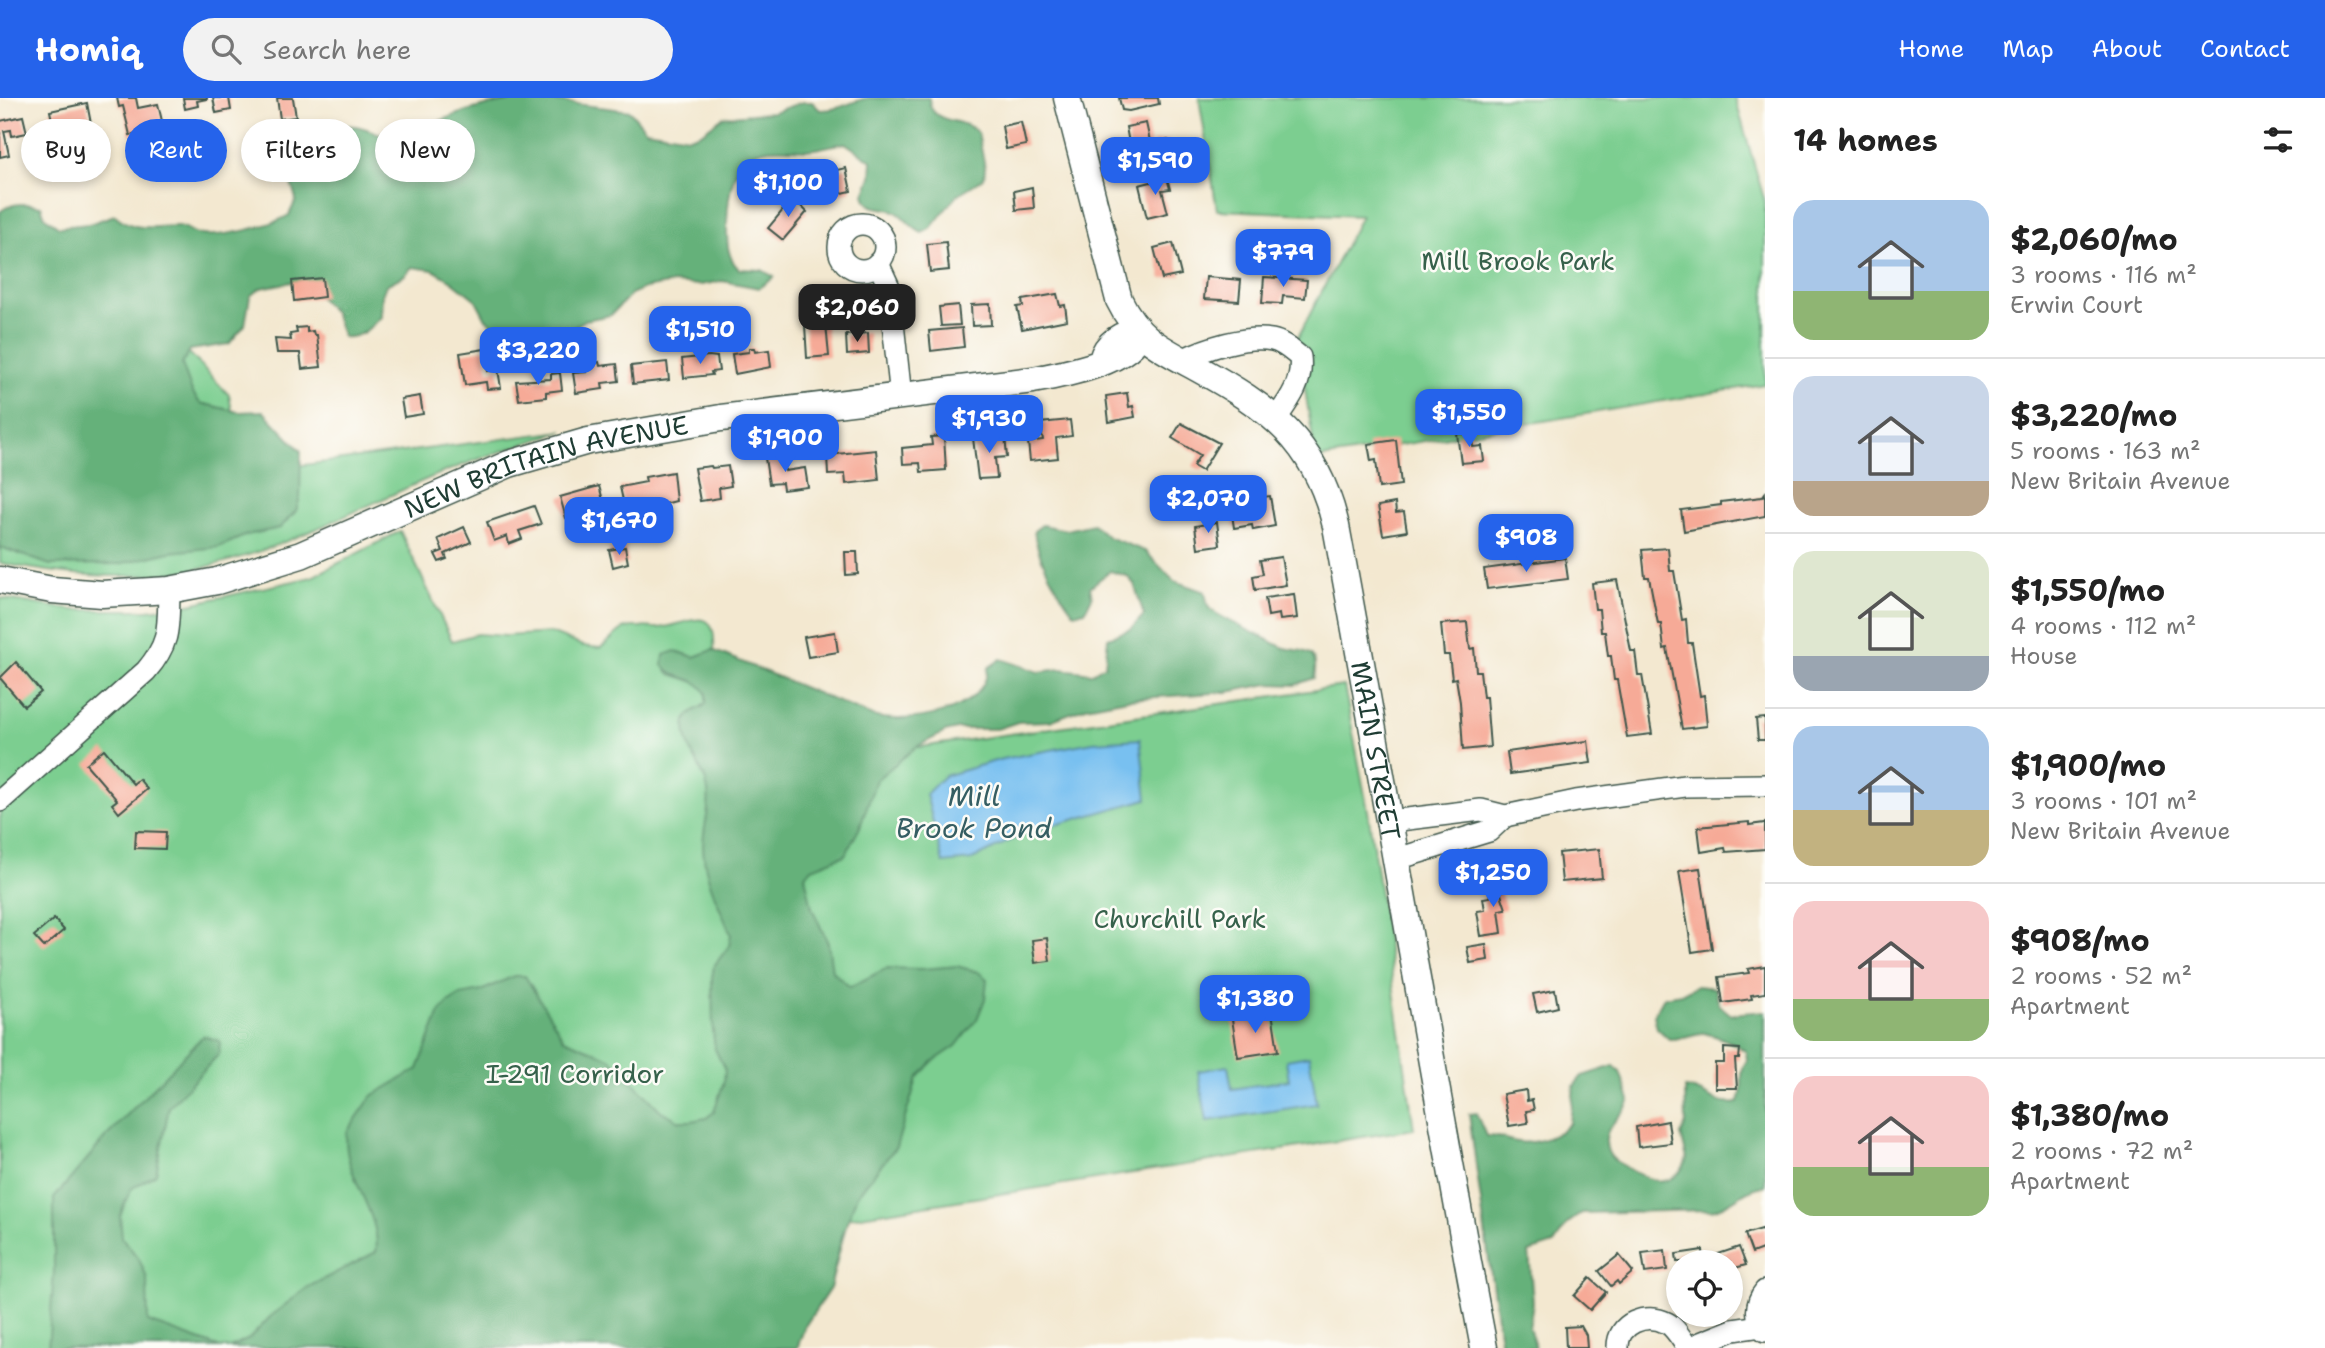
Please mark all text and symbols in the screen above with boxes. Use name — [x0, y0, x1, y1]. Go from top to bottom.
search box — [183, 18, 673, 81]
text: Homiq — [35, 27, 141, 72]
icon: search — [207, 30, 245, 68]
text: Search here — [263, 32, 411, 67]
text: Home — [1898, 33, 1964, 65]
text: Map — [2002, 33, 2054, 65]
text: About — [2092, 33, 2162, 65]
text: Contact — [2200, 33, 2290, 65]
chip: Buy — [21, 119, 111, 182]
chip: Rent — [125, 119, 227, 182]
chip: Filters — [241, 119, 361, 182]
chip: New — [375, 119, 475, 182]
text: 14 homes — [1793, 120, 1938, 161]
icon: filters — [2259, 121, 2297, 159]
pin: $1,590 — [1098, 138, 1212, 197]
text: $1,590 — [1117, 145, 1193, 175]
pin: $1,100 — [731, 159, 845, 219]
text: $1,100 — [753, 167, 823, 197]
text: $2,060/mo — [2010, 219, 2178, 260]
icon: home — [1849, 228, 1933, 312]
pin: $779 — [1242, 230, 1324, 289]
text: $779 — [1252, 237, 1314, 267]
park label: Mill Brook Park — [1421, 243, 1615, 278]
text: 3 rooms · 116 m² — [2010, 260, 2197, 290]
pin: $2,060 — [800, 285, 914, 344]
text: Erwin Court — [2010, 290, 2143, 320]
text: $2,060 — [815, 292, 899, 322]
pin: $1,510 — [643, 306, 757, 366]
text: $1,510 — [665, 314, 735, 344]
pin: $3,220 — [481, 328, 595, 387]
text: $3,220 — [496, 335, 580, 365]
pin: $1,550 — [1412, 390, 1526, 449]
text: $3,220/mo — [2010, 395, 2177, 436]
pin: $1,930 — [932, 396, 1046, 455]
text: $1,550 — [1431, 397, 1507, 427]
text: $1,930 — [951, 403, 1027, 433]
icon: home — [1849, 404, 1933, 488]
street label: NEW BRITAIN AVENUE — [398, 406, 691, 526]
pin: $1,900 — [728, 414, 842, 474]
text: $1,900 — [747, 422, 823, 452]
text: 5 rooms · 163 m² — [2010, 436, 2201, 466]
text: New Britain Avenue — [2010, 466, 2230, 496]
pin: $2,070 — [1151, 476, 1265, 535]
text: $2,070 — [1166, 483, 1250, 513]
pin: $1,670 — [562, 498, 676, 557]
text: $1,670 — [580, 505, 658, 535]
pin: $908 — [1485, 514, 1567, 574]
text: $908 — [1494, 522, 1558, 552]
text: $1,550/mo — [2010, 570, 2165, 611]
icon: home — [1849, 579, 1933, 663]
text: 4 rooms · 112 m² — [2010, 611, 2196, 641]
text: House — [2010, 641, 2078, 671]
street label: MAIN STREET — [1344, 658, 1410, 843]
text: $1,900/mo — [2010, 745, 2166, 786]
icon: home — [1849, 754, 1933, 838]
water label: Mill Brook Pond — [896, 777, 1052, 847]
text: 3 rooms · 101 m² — [2010, 786, 2197, 816]
text: New Britain Avenue — [2010, 816, 2230, 846]
pin: $1,250 — [1436, 850, 1550, 909]
text: $1,250 — [1455, 857, 1531, 887]
park label: Churchill Park — [1093, 901, 1267, 936]
text: $908/mo — [2010, 920, 2150, 961]
icon: home — [1849, 929, 1933, 1013]
text: 2 rooms · 52 m² — [2010, 961, 2192, 991]
pin: $1,380 — [1198, 976, 1312, 1035]
text: $1,380 — [1216, 983, 1294, 1013]
text: Apartment — [2010, 991, 2130, 1021]
park label: I-291 Corridor — [486, 1056, 664, 1091]
text: $1,380/mo — [2010, 1095, 2169, 1136]
icon: home — [1849, 1104, 1933, 1188]
text: 2 rooms · 72 m² — [2010, 1136, 2193, 1166]
text: Apartment — [2010, 1166, 2130, 1196]
map controls — [1666, 1250, 1743, 1327]
button: locate — [1666, 1250, 1743, 1327]

